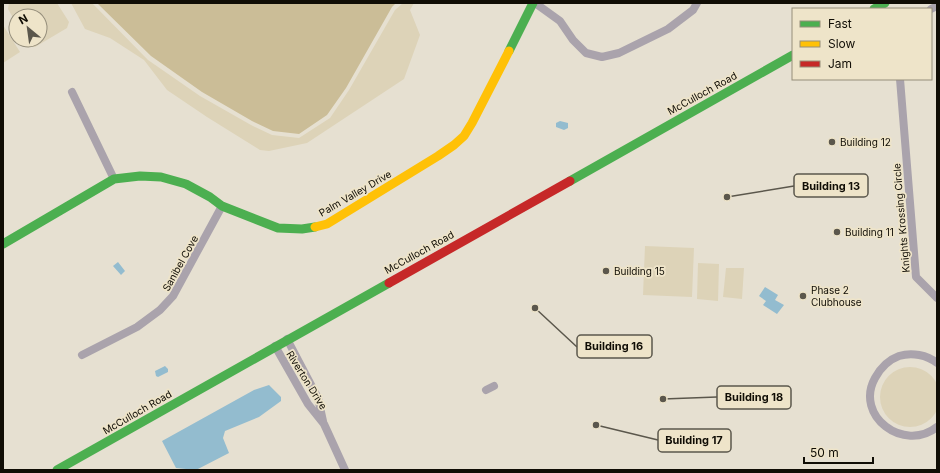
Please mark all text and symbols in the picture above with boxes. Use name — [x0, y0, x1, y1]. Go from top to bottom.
north arrow — [8, 8, 48, 48]
legend — [792, 8, 932, 80]
text: N — [16, 11, 30, 27]
text: Fast — [828, 16, 852, 31]
text: Slow — [828, 36, 856, 51]
text: Jam — [828, 56, 852, 71]
street label: McCulloch Road — [665, 69, 739, 117]
place label: Building 12 — [840, 136, 891, 148]
marker: Building 12 — [827, 137, 837, 147]
street label: Knights Krossing Circle — [890, 163, 912, 273]
street label: Palm Valley Drive — [317, 167, 394, 219]
callout: Building 13 — [794, 174, 868, 197]
text: Building 13 — [802, 179, 860, 193]
place label: Building 11 — [845, 226, 894, 238]
marker: Building 11 — [832, 227, 842, 237]
street label: McCulloch Road — [382, 228, 456, 276]
street label: Sanibel Cove — [160, 233, 200, 293]
place label: Building 15 — [614, 265, 665, 277]
marker: Building 15 — [601, 266, 611, 276]
place label: Phase 2 Clubhouse — [811, 284, 862, 308]
marker: Phase 2 Clubhouse — [798, 291, 808, 301]
callout: Building 16 — [577, 335, 652, 358]
text: Building 16 — [585, 339, 643, 353]
street label: Riverton Drive — [284, 349, 330, 412]
callout: Building 18 — [717, 386, 791, 409]
street label: McCulloch Road — [100, 387, 174, 437]
text: Building 18 — [725, 390, 783, 404]
callout: Building 17 — [658, 429, 731, 452]
text: Building 17 — [665, 433, 723, 447]
scale bar — [804, 439, 873, 465]
text: 50 m — [810, 445, 839, 460]

